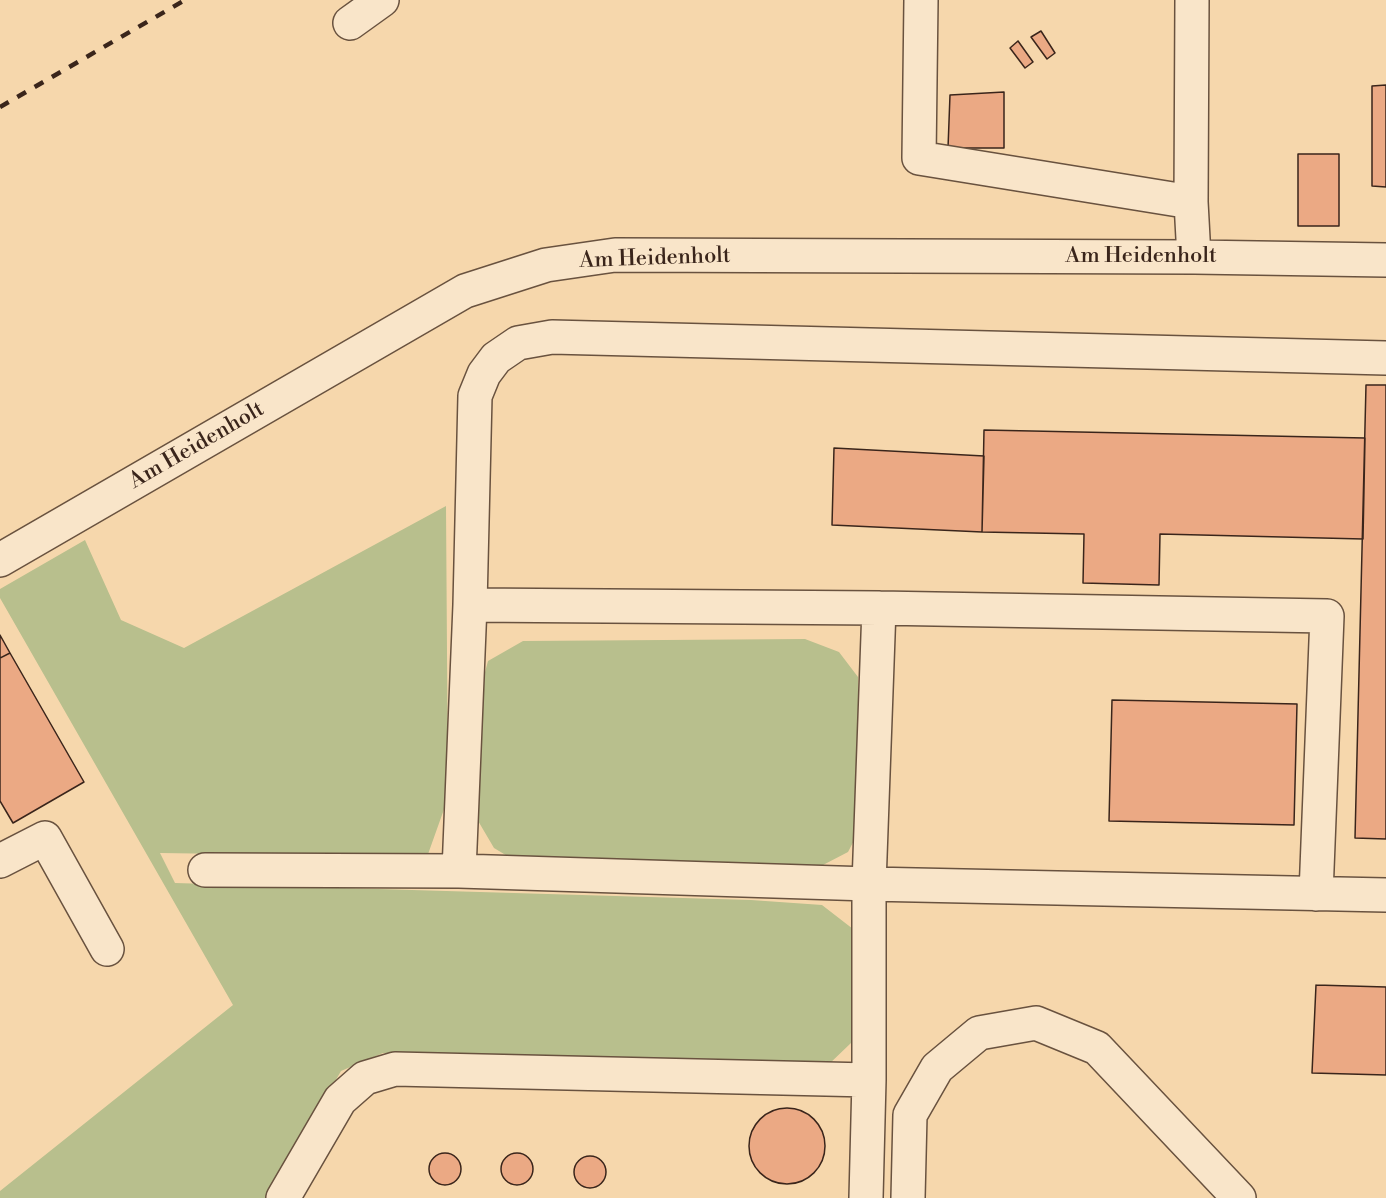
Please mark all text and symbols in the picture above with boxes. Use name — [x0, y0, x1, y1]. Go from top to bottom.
street label: Am Heidenholt — [579, 243, 731, 275]
street label: Am Heidenholt — [1065, 244, 1217, 270]
street label: Am Heidenholt — [125, 397, 269, 495]

